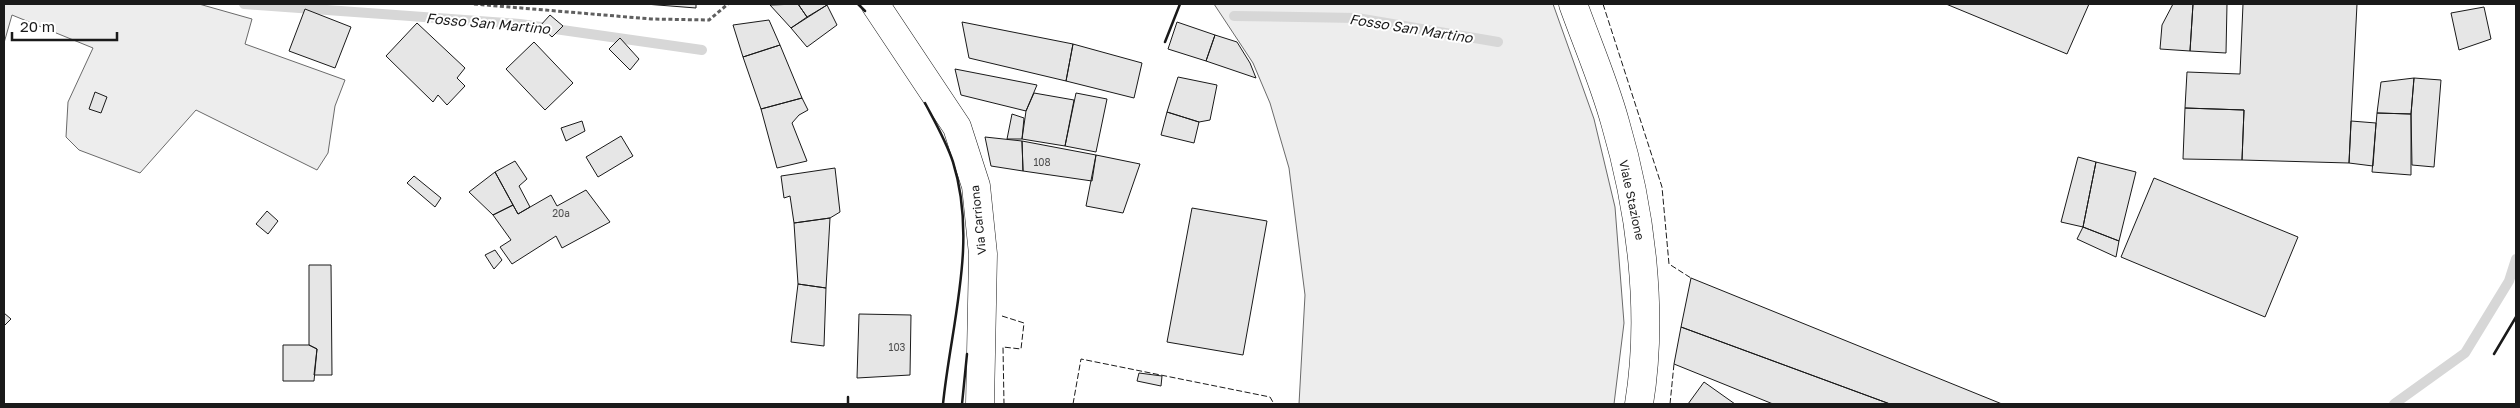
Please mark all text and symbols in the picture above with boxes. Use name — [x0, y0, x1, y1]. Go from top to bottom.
water label: Fosso San Martino — [425, 9, 552, 37]
scale bar — [12, 10, 118, 42]
water label: Fosso San Martino — [1348, 10, 1475, 46]
text: 20 m — [20, 17, 55, 35]
house number: 108 — [1033, 156, 1051, 168]
street label: Viale Stazione — [1616, 159, 1648, 242]
street label: Via Carriona — [967, 184, 989, 256]
house number: 20a — [552, 207, 570, 219]
house number: 103 — [889, 341, 906, 353]

